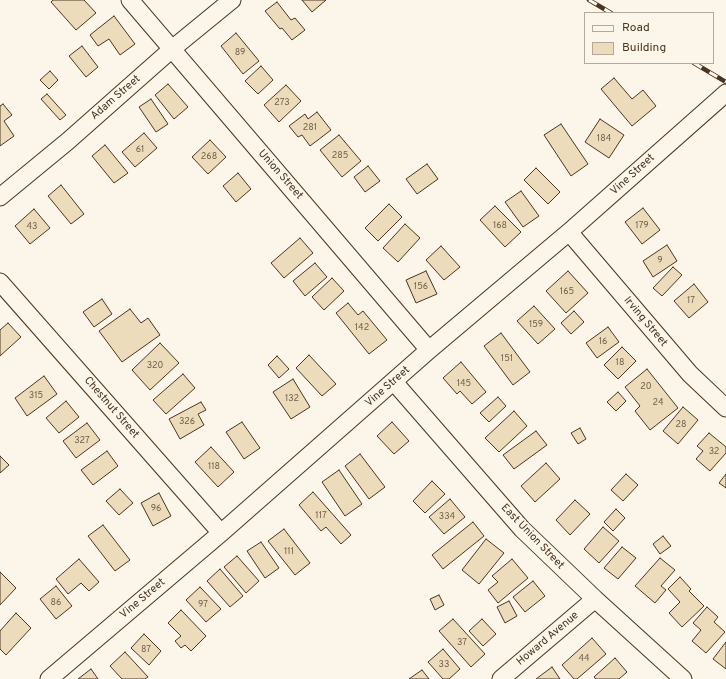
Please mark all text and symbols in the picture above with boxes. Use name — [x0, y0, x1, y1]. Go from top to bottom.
legend — [584, 12, 714, 64]
text: Road — [622, 20, 650, 36]
text: Building — [622, 40, 666, 56]
house number: 89 — [235, 48, 245, 58]
street label: Adam Street — [88, 73, 144, 123]
house number: 273 — [274, 98, 290, 108]
house number: 281 — [303, 123, 317, 133]
house number: 184 — [597, 134, 611, 144]
house number: 61 — [136, 145, 144, 155]
street label: Union Street — [255, 147, 305, 203]
house number: 285 — [332, 151, 348, 161]
house number: 268 — [201, 152, 217, 162]
street label: Vine Street — [608, 152, 658, 198]
house number: 168 — [493, 221, 507, 231]
house number: 179 — [635, 221, 649, 231]
house number: 43 — [26, 222, 38, 232]
house number: 9 — [657, 256, 663, 266]
house number: 156 — [414, 282, 428, 292]
house number: 165 — [560, 287, 574, 297]
street label: Irving Street — [620, 294, 670, 350]
house number: 17 — [687, 296, 695, 306]
house number: 159 — [529, 320, 543, 330]
house number: 142 — [355, 323, 369, 333]
house number: 16 — [599, 337, 607, 347]
house number: 151 — [501, 354, 513, 364]
house number: 18 — [616, 358, 624, 368]
house number: 320 — [147, 361, 163, 371]
street label: Vine Street — [363, 364, 413, 410]
street label: Chestnut Street — [81, 374, 141, 442]
house number: 145 — [457, 379, 471, 389]
house number: 20 — [640, 382, 652, 392]
house number: 315 — [29, 391, 43, 401]
house number: 132 — [285, 394, 299, 404]
house number: 24 — [652, 398, 664, 408]
house number: 326 — [179, 417, 195, 427]
house number: 28 — [675, 420, 687, 430]
house number: 327 — [74, 436, 90, 446]
house number: 32 — [709, 447, 719, 457]
house number: 118 — [208, 462, 220, 472]
street label: East Union Street — [497, 502, 567, 572]
house number: 96 — [151, 504, 161, 514]
house number: 117 — [315, 511, 327, 521]
house number: 334 — [439, 512, 455, 522]
house number: 111 — [284, 547, 294, 557]
street label: Vine Street — [118, 576, 168, 622]
house number: 86 — [51, 598, 61, 608]
house number: 97 — [198, 600, 208, 610]
street label: Howard Avenue — [514, 609, 582, 669]
house number: 37 — [457, 638, 467, 648]
house number: 87 — [141, 645, 151, 655]
house number: 44 — [578, 654, 590, 664]
house number: 33 — [439, 660, 449, 670]

